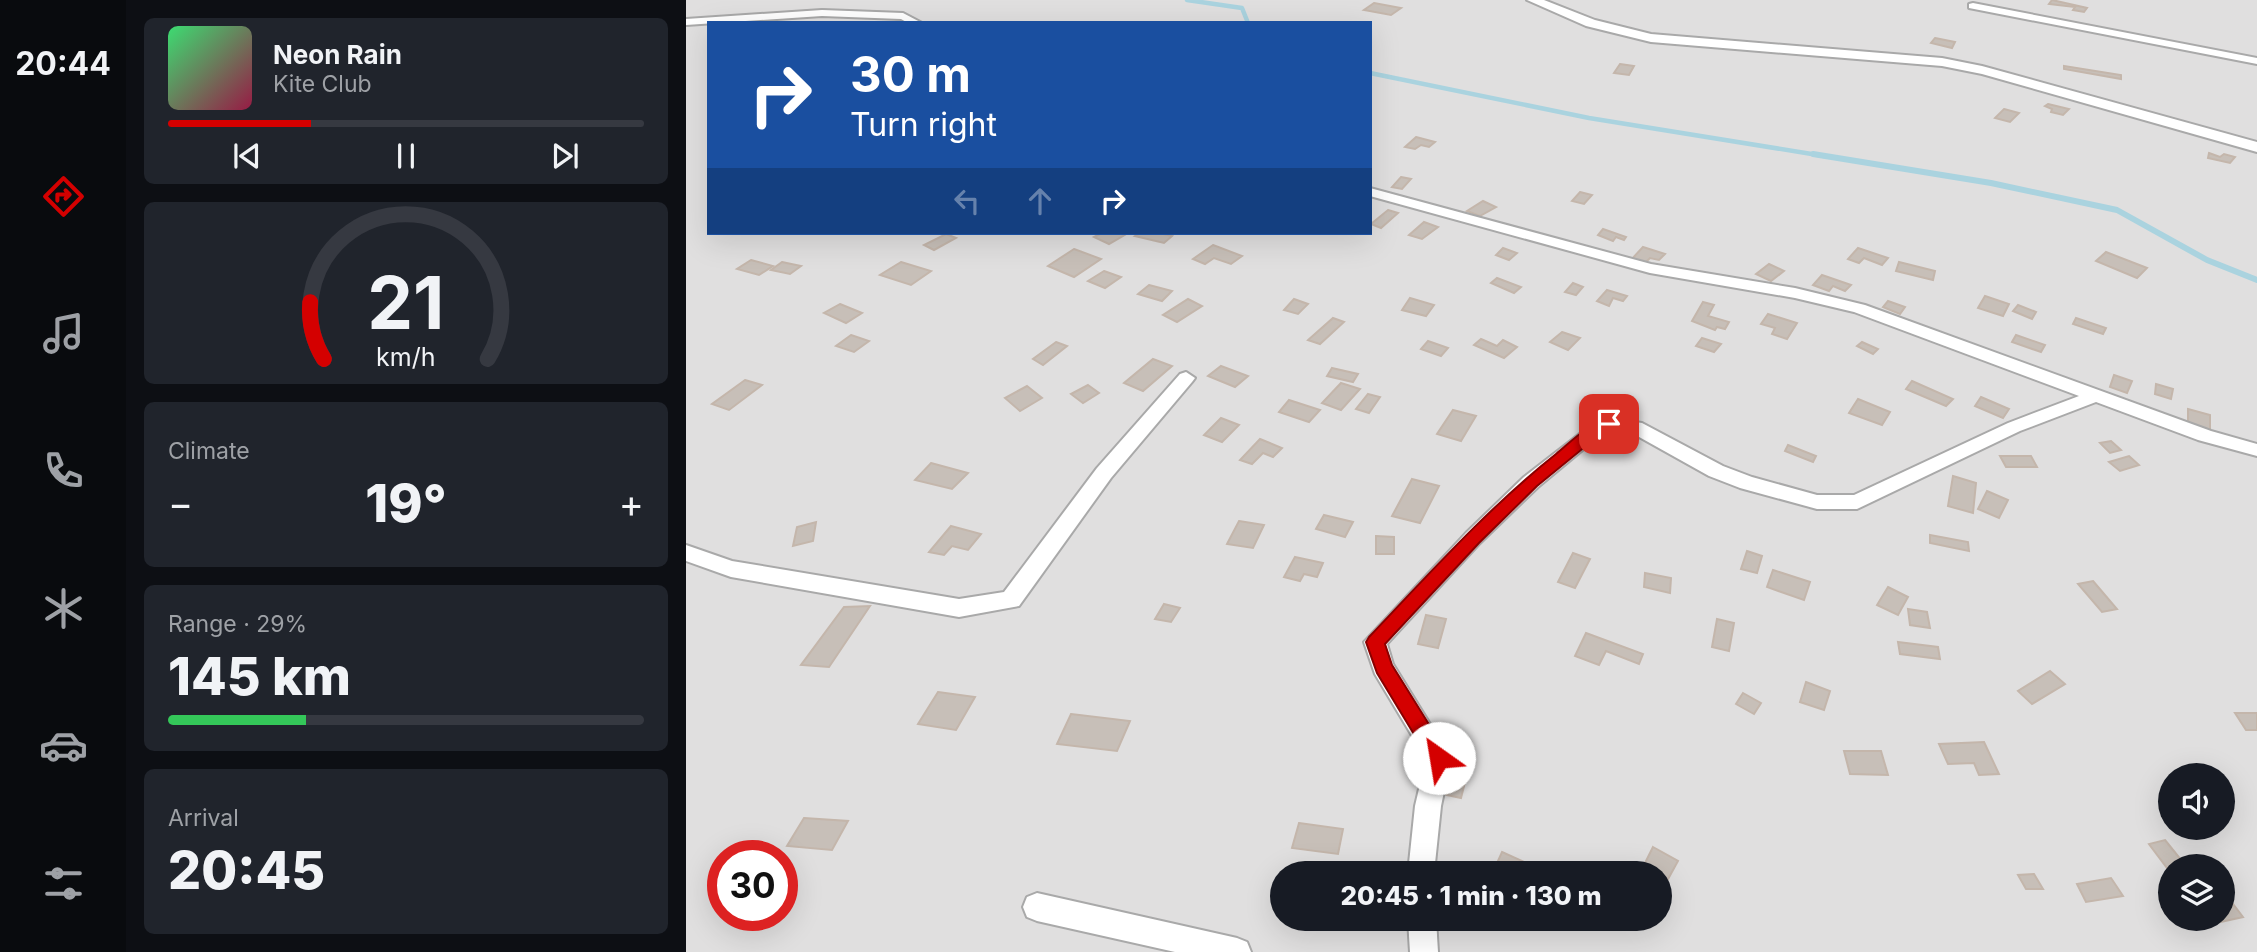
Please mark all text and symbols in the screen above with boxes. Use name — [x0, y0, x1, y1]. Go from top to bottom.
text: Neon Rain — [273, 39, 402, 70]
text: 20:44 — [15, 44, 111, 83]
text: 30 m — [850, 45, 971, 104]
icon: right — [735, 49, 826, 140]
text: Kite Club — [273, 70, 372, 98]
text: Turn right — [850, 105, 997, 144]
icon: previous — [228, 137, 266, 175]
icon: pause — [387, 137, 425, 175]
icon: next — [546, 137, 584, 175]
icon: directions — [39, 172, 88, 221]
icon: left — [948, 182, 986, 220]
icon: ahead — [1021, 182, 1059, 220]
icon: right — [1094, 182, 1132, 220]
text: 21 — [367, 258, 445, 347]
icon: music — [39, 309, 88, 358]
text: km/h — [376, 341, 436, 371]
pin — [1579, 394, 1639, 454]
icon: arrive — [1590, 405, 1628, 443]
text: Climate — [168, 437, 250, 465]
icon: phone — [39, 446, 88, 495]
text: 19° — [365, 472, 447, 535]
text: − — [168, 480, 193, 526]
text: + — [619, 480, 644, 526]
icon: climate — [39, 584, 88, 633]
text: Range · 29% — [168, 610, 307, 638]
text: 145 km — [168, 645, 351, 708]
icon: car — [39, 721, 88, 770]
position arrow — [1402, 721, 1476, 795]
map controls — [2158, 763, 2235, 931]
button: sound — [2158, 763, 2235, 840]
text: Arrival — [168, 804, 239, 832]
text: 20:45 — [168, 839, 325, 902]
speed limit sign: 30 — [707, 840, 798, 931]
button: layers — [2158, 854, 2235, 931]
icon: filters — [39, 859, 88, 908]
text: 20:45 · 1 min · 130 m — [1340, 880, 1602, 911]

